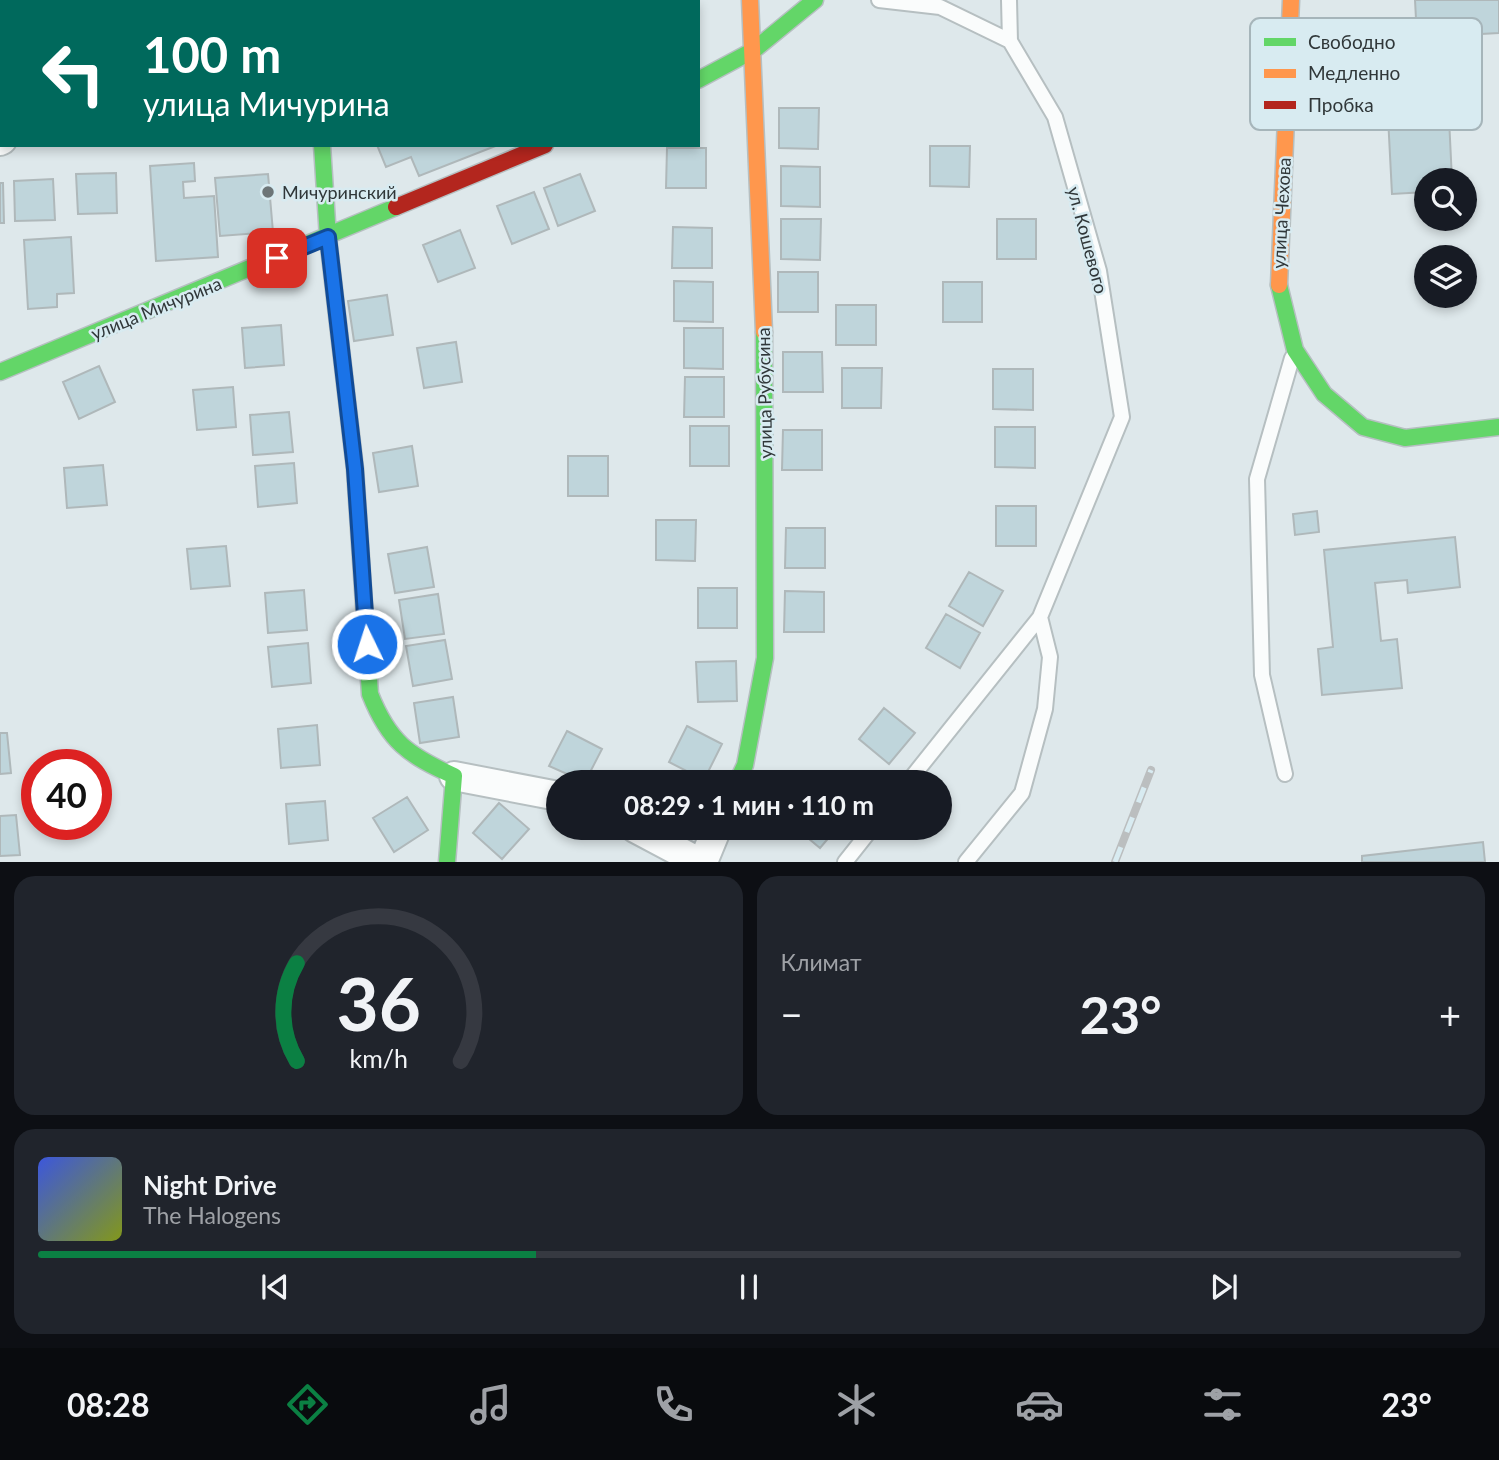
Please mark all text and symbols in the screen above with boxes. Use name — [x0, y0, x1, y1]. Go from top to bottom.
legend — [1250, 18, 1482, 130]
text: 100 m — [143, 25, 281, 83]
icon: left — [28, 28, 119, 119]
text: Свободно — [1308, 30, 1396, 53]
text: Медленно — [1308, 61, 1400, 84]
text: улица Мичурина — [143, 84, 390, 123]
text: Пробка — [1308, 93, 1374, 116]
street label: улица Чехова — [1267, 157, 1295, 269]
map controls — [1414, 168, 1477, 308]
button: search — [1414, 168, 1477, 231]
place label: Мичуринский — [282, 181, 397, 203]
marker: Мичуринский — [260, 184, 276, 200]
street label: ул. Кошевого — [1063, 184, 1113, 296]
pin — [247, 228, 307, 288]
icon: arrive — [258, 239, 296, 277]
button: layers — [1414, 245, 1477, 308]
street label: улица Мичурина — [88, 272, 224, 344]
street label: улица Рубусина — [752, 327, 776, 459]
position arrow — [330, 607, 404, 681]
speed limit sign: 40 — [21, 749, 112, 840]
text: 08:29 · 1 мин · 110 m — [624, 789, 874, 821]
text: Климат — [781, 948, 862, 976]
text: 36 — [336, 960, 420, 1048]
text: 23° — [1080, 983, 1162, 1045]
text: − — [781, 991, 803, 1037]
text: + — [1439, 991, 1461, 1037]
text: km/h — [349, 1043, 408, 1073]
text: Night Drive — [143, 1169, 277, 1201]
text: The Halogens — [143, 1201, 281, 1229]
icon: previous — [256, 1268, 294, 1306]
icon: pause — [730, 1268, 768, 1306]
icon: next — [1205, 1268, 1243, 1306]
icon: directions — [283, 1380, 332, 1429]
icon: music — [466, 1380, 515, 1429]
icon: phone — [649, 1380, 698, 1429]
icon: climate — [832, 1380, 881, 1429]
icon: car — [1015, 1380, 1064, 1429]
icon: filters — [1198, 1380, 1247, 1429]
text: 08:28 — [67, 1385, 149, 1424]
text: 23° — [1381, 1385, 1432, 1424]

